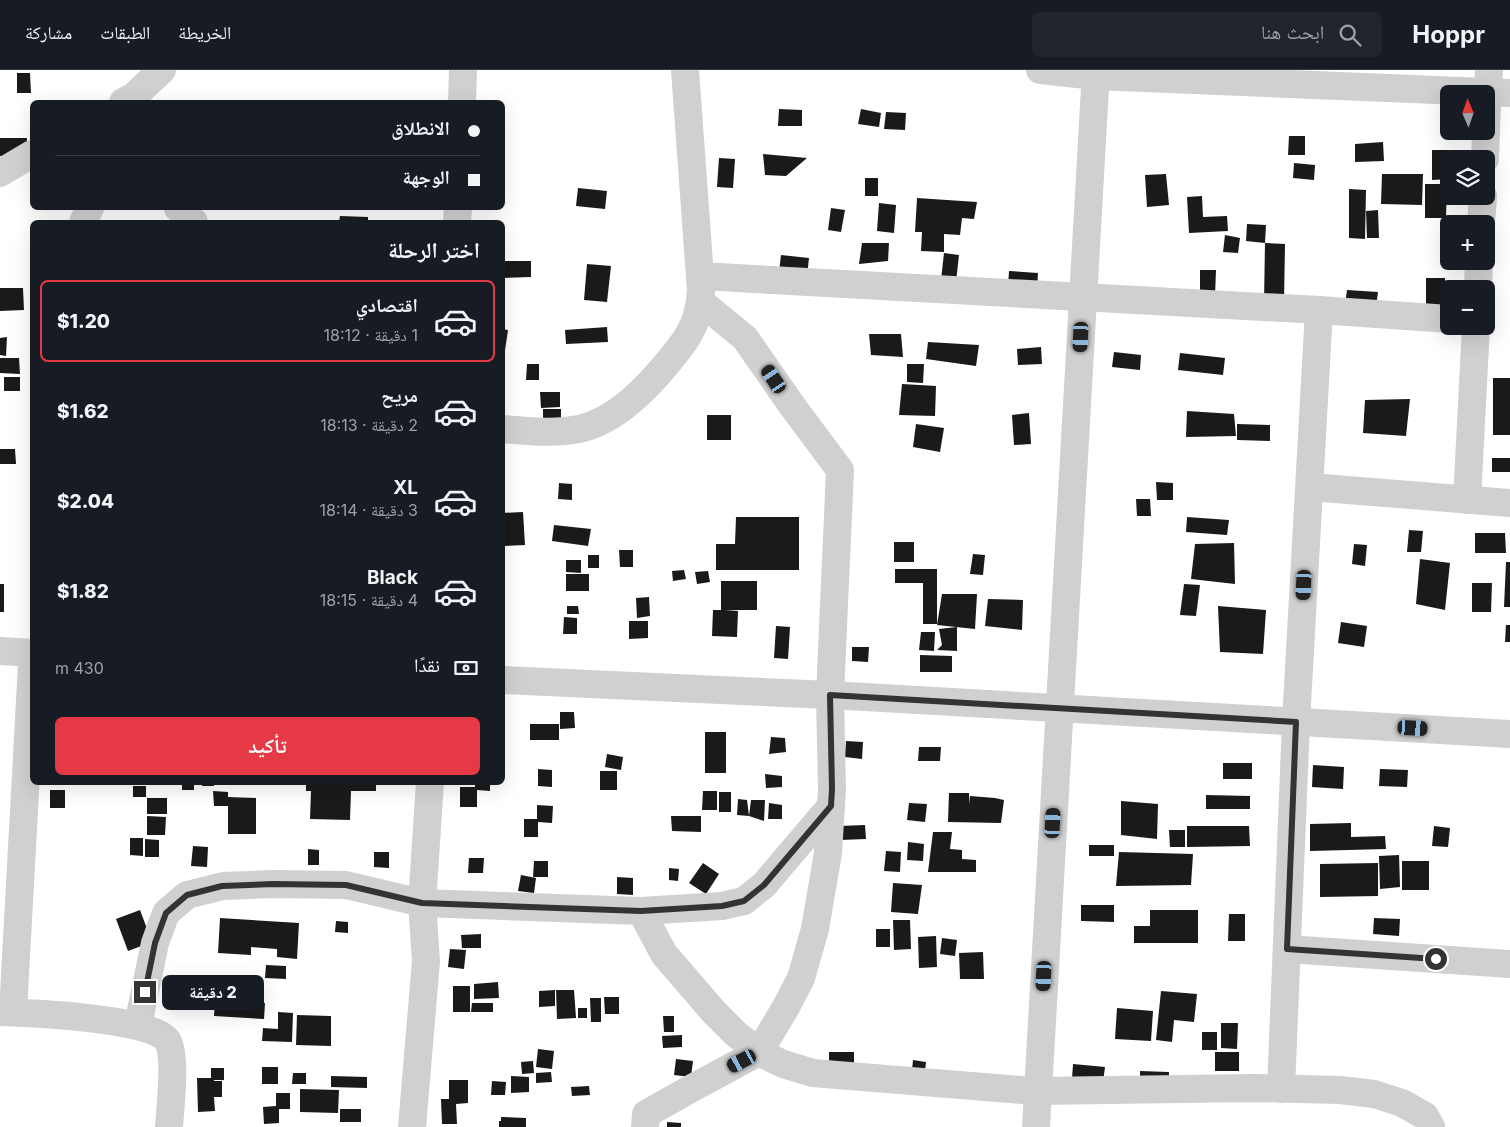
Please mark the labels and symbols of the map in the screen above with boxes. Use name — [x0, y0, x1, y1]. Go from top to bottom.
north arrow — [1440, 85, 1495, 140]
car — [1072, 322, 1089, 352]
car — [759, 362, 788, 396]
car — [1295, 570, 1312, 600]
car — [1397, 720, 1428, 736]
car — [1044, 808, 1061, 838]
route start — [1425, 948, 1447, 970]
car — [1035, 961, 1052, 991]
callout: 2 دقيقة — [162, 974, 265, 1010]
route end — [134, 981, 156, 1003]
car — [725, 1047, 758, 1075]

